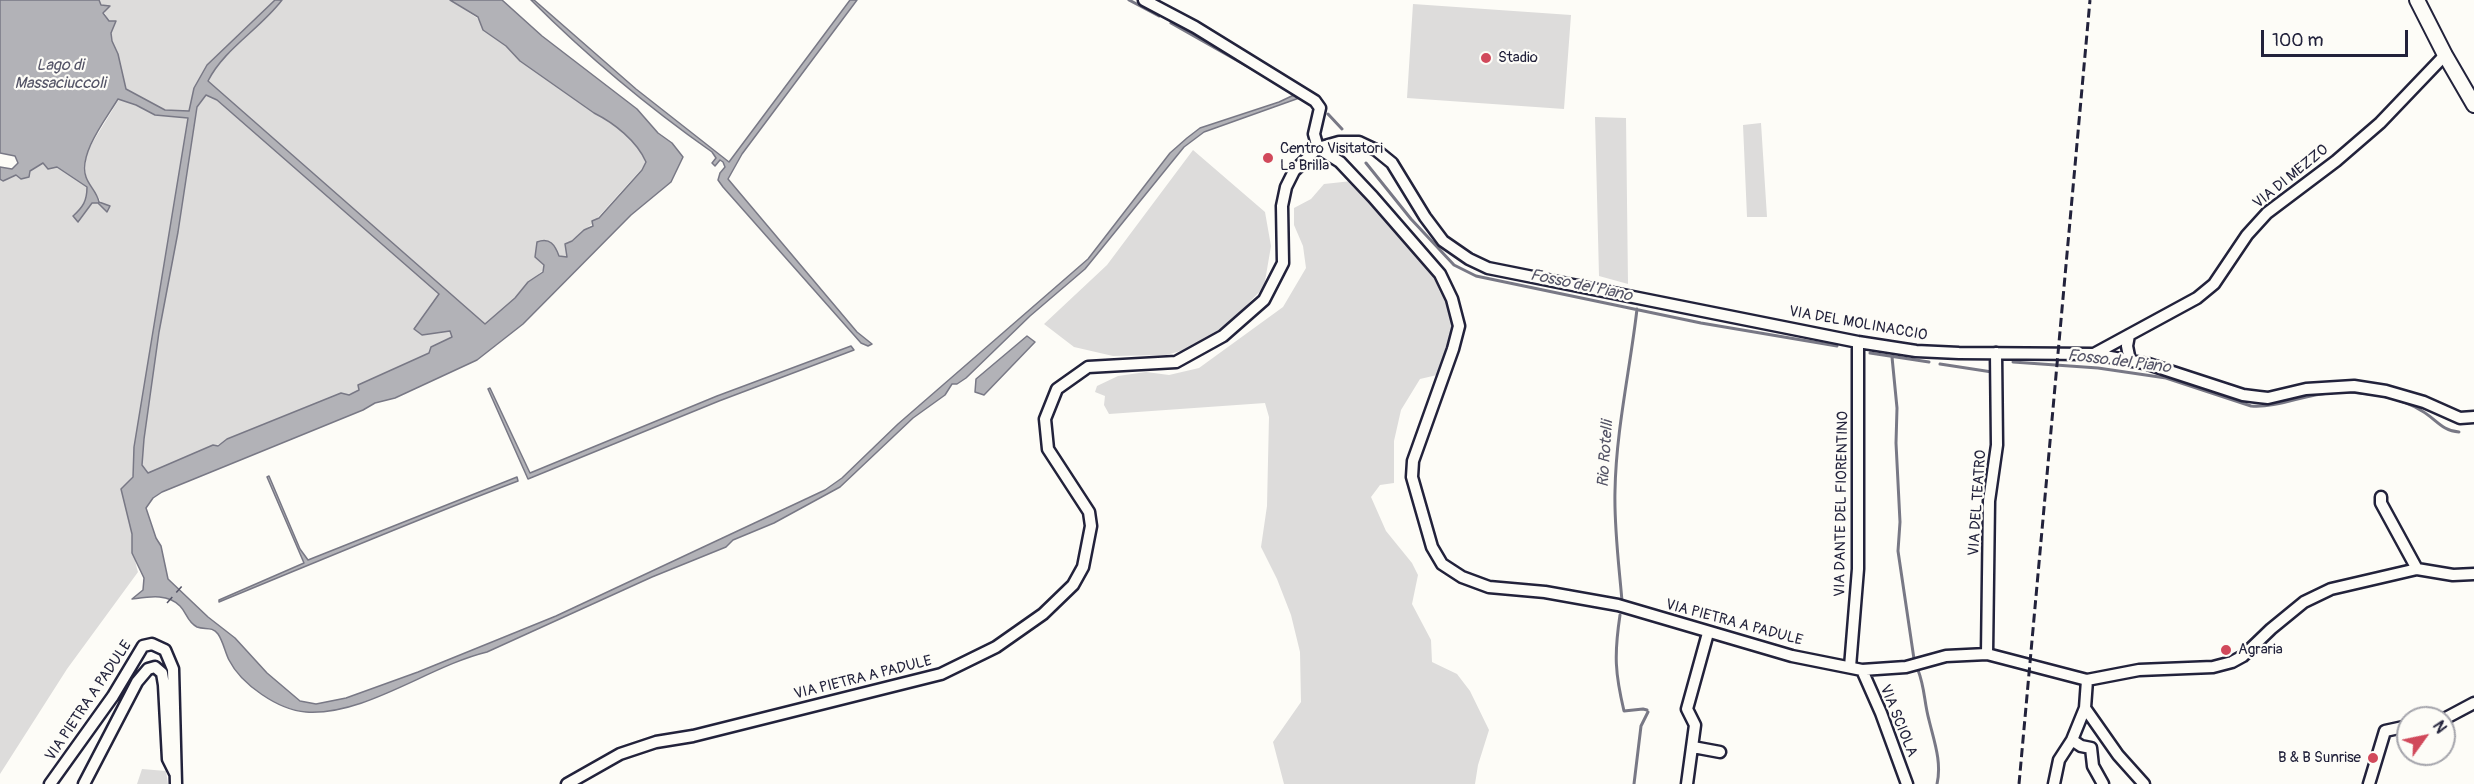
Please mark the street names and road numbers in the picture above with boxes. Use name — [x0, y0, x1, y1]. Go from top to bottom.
street label: VIA DI MEZZO — [2250, 141, 2332, 213]
street label: VIA DEL MOLINACCIO — [1787, 303, 1929, 345]
street label: VIA DANTE DEL FIORENTINO — [1831, 411, 1853, 597]
street label: VIA DEL TEATRO — [1965, 449, 1991, 557]
street label: VIA PIETRA A PADULE — [1663, 596, 1805, 650]
street label: VIA PIETRA A PADULE — [42, 637, 136, 765]
street label: VIA PIETRA A PADULE — [792, 652, 934, 704]
street label: VIA SCIOLA — [1875, 682, 1921, 760]

